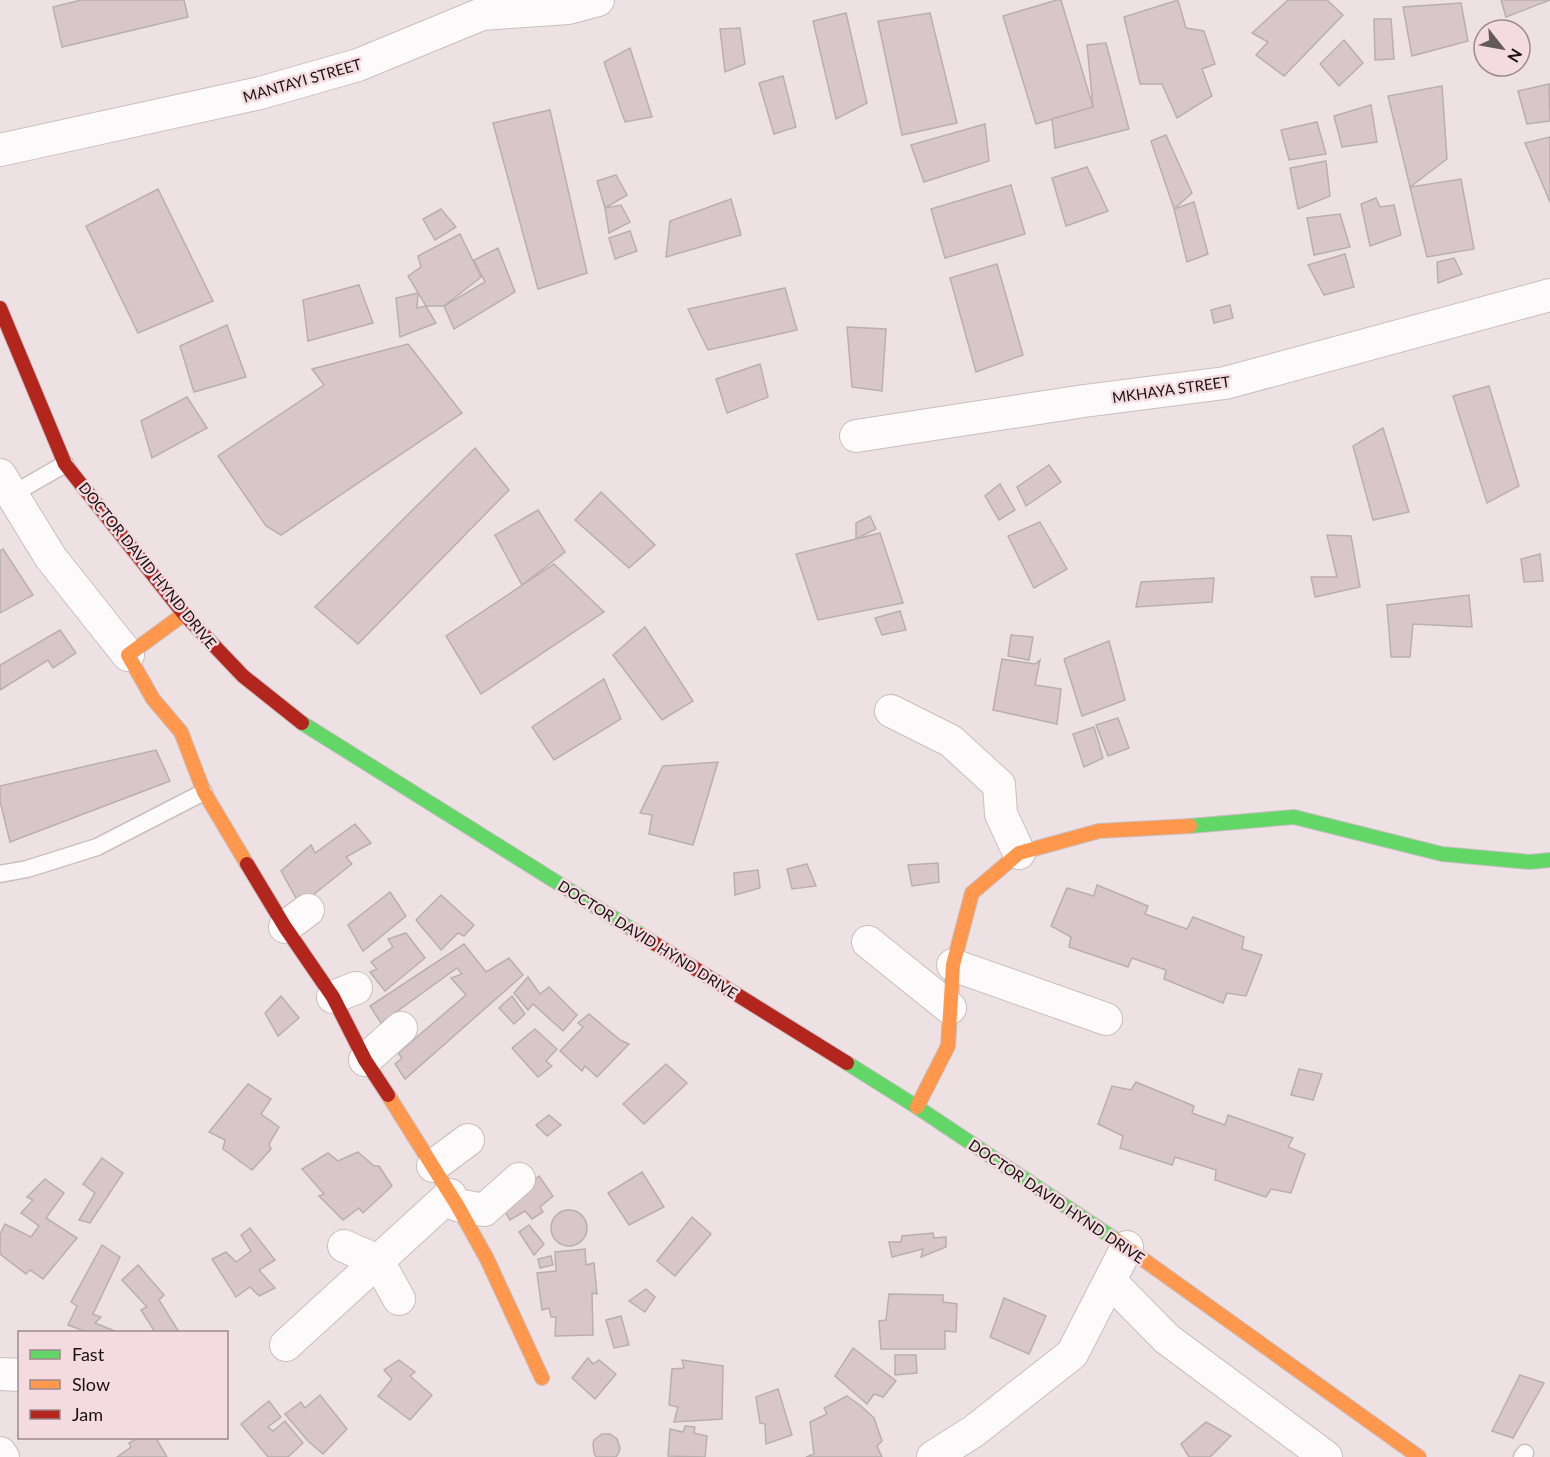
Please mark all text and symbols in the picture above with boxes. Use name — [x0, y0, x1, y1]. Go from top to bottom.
north arrow — [1472, 18, 1532, 78]
text: N — [1504, 46, 1527, 66]
street label: MANTAYI STREET — [241, 54, 363, 106]
street label: MKHAYA STREET — [1111, 372, 1231, 406]
street label: DOCTOR DAVID HYND DRIVE — [75, 478, 221, 652]
street label: DOCTOR DAVID HYND DRIVE — [555, 876, 741, 1002]
street label: DOCTOR DAVID HYND DRIVE — [966, 1135, 1148, 1267]
legend — [18, 1331, 228, 1439]
text: Fast — [72, 1343, 105, 1365]
text: Slow — [72, 1373, 110, 1395]
text: Jam — [72, 1403, 103, 1425]

